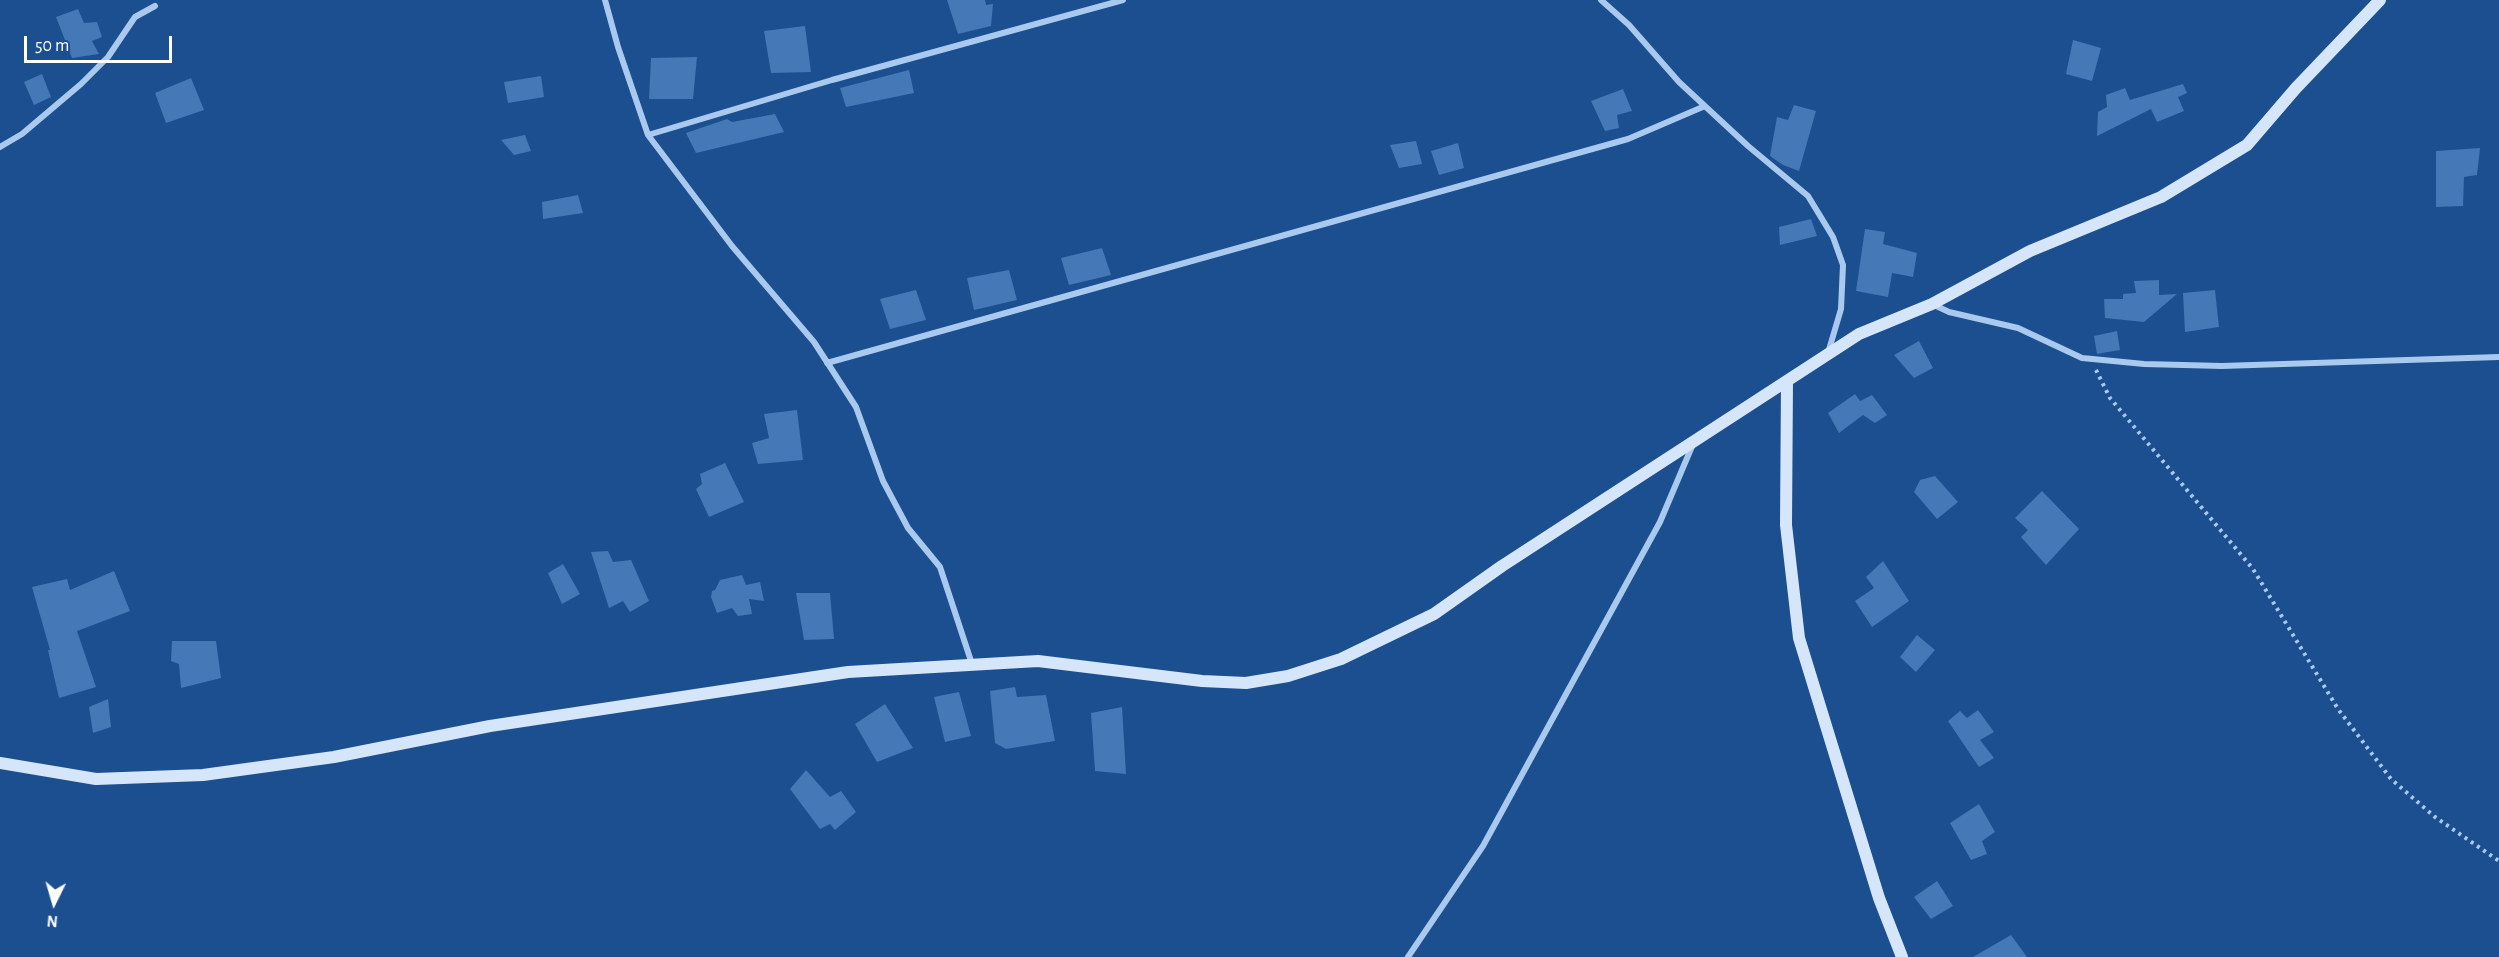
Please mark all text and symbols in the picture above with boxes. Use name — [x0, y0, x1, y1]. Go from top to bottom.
scale bar — [27, 24, 176, 62]
text: 50 m — [35, 37, 69, 55]
north arrow — [24, 873, 84, 933]
text: N — [46, 912, 59, 929]

